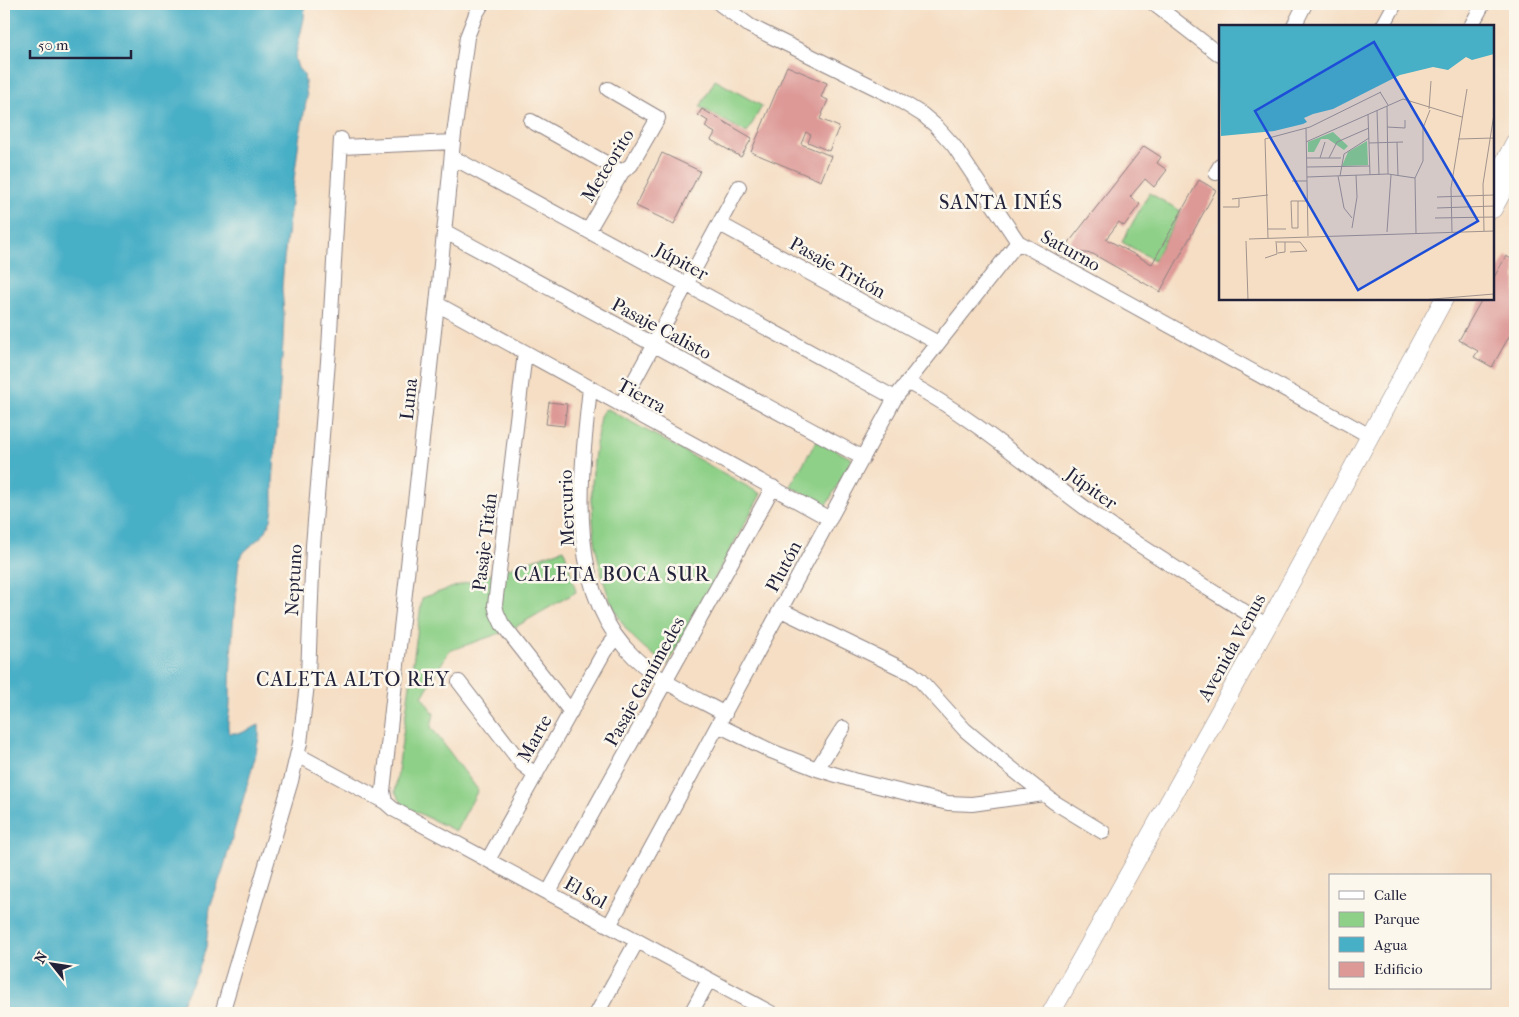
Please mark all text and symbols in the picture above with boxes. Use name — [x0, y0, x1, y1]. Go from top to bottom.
inset map — [1219, 25, 1494, 300]
scale bar — [30, 28, 131, 60]
text: 50 m — [38, 36, 69, 54]
street label: Meteorito — [577, 125, 639, 206]
district label: SANTA INÉS — [939, 190, 1063, 214]
street label: Saturno — [1037, 226, 1104, 276]
street label: Pasaje Tritón — [786, 232, 889, 303]
street label: Júpiter — [649, 237, 713, 286]
street label: Pasaje Calisto — [608, 293, 716, 365]
street label: Tierra — [613, 374, 670, 418]
street label: Luna — [396, 377, 422, 421]
street label: Júpiter — [1060, 462, 1122, 515]
street label: Mercurio — [555, 469, 579, 547]
street label: Pasaje Titán — [468, 492, 502, 592]
street label: Plutón — [761, 537, 806, 596]
street label: Neptuno — [281, 543, 307, 617]
district label: CALETA BOCA SUR — [514, 563, 710, 586]
street label: Avenida Venus — [1193, 590, 1270, 706]
street label: Pasaje Ganímedes — [600, 613, 690, 750]
district label: CALETA ALTO REY — [256, 668, 450, 691]
street label: Marte — [513, 711, 557, 766]
street label: El Sol — [560, 872, 611, 914]
legend — [1329, 874, 1492, 990]
text: Calle — [1374, 886, 1407, 904]
text: Parque — [1374, 910, 1420, 928]
text: Agua — [1373, 936, 1408, 954]
north arrow — [28, 940, 78, 990]
text: N — [31, 949, 51, 967]
text: Edificio — [1374, 960, 1423, 978]

